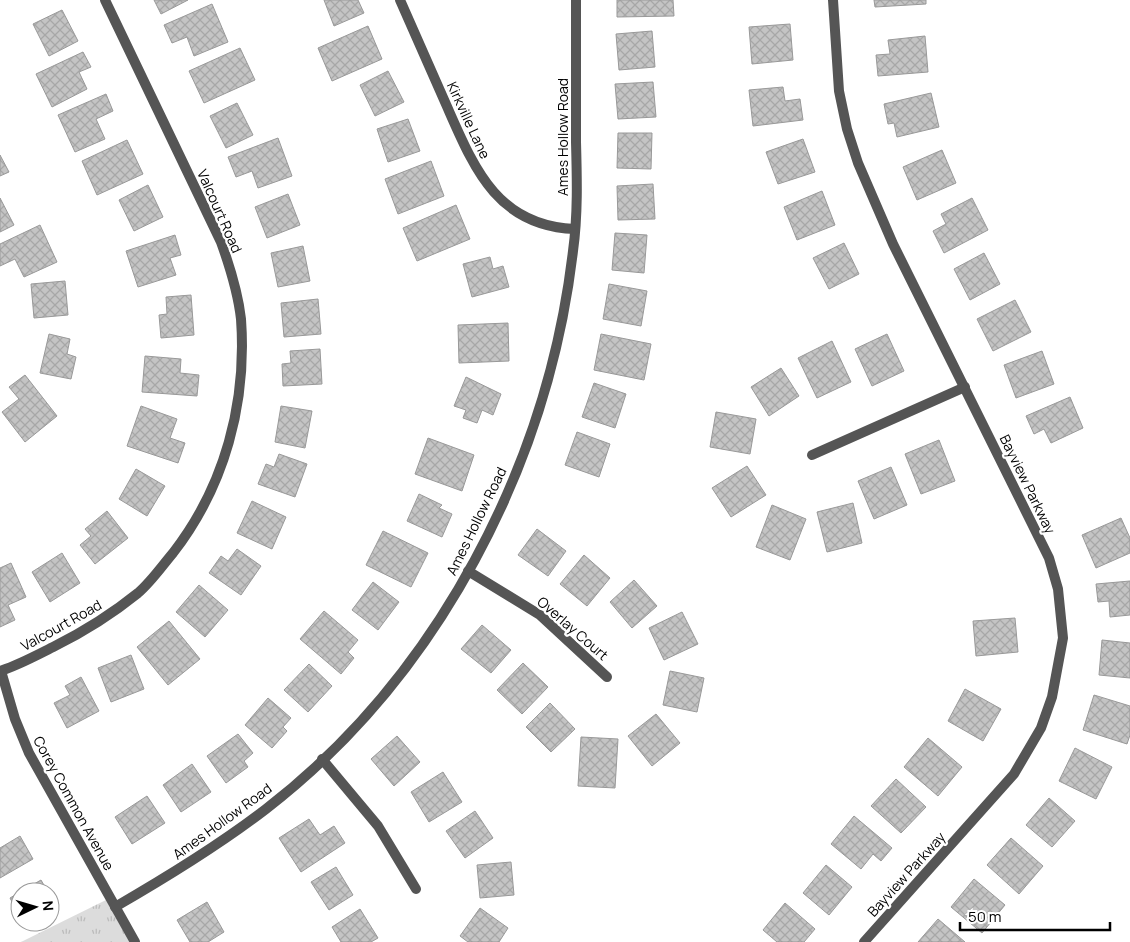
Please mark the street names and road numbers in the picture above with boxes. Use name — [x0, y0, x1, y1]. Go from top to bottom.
street label: Kirkville Lane — [443, 78, 495, 162]
street label: Ames Hollow Road — [553, 78, 572, 196]
street label: Valcourt Road — [193, 166, 247, 256]
street label: Bayview Parkway — [996, 431, 1061, 537]
street label: Ames Hollow Road — [442, 464, 510, 578]
street label: Overlay Court — [533, 592, 613, 664]
street label: Valcourt Road — [17, 595, 105, 655]
street label: Corey Common Avenue — [29, 732, 119, 874]
street label: Ames Hollow Road — [169, 779, 275, 863]
street label: Bayview Parkway — [863, 827, 950, 921]

